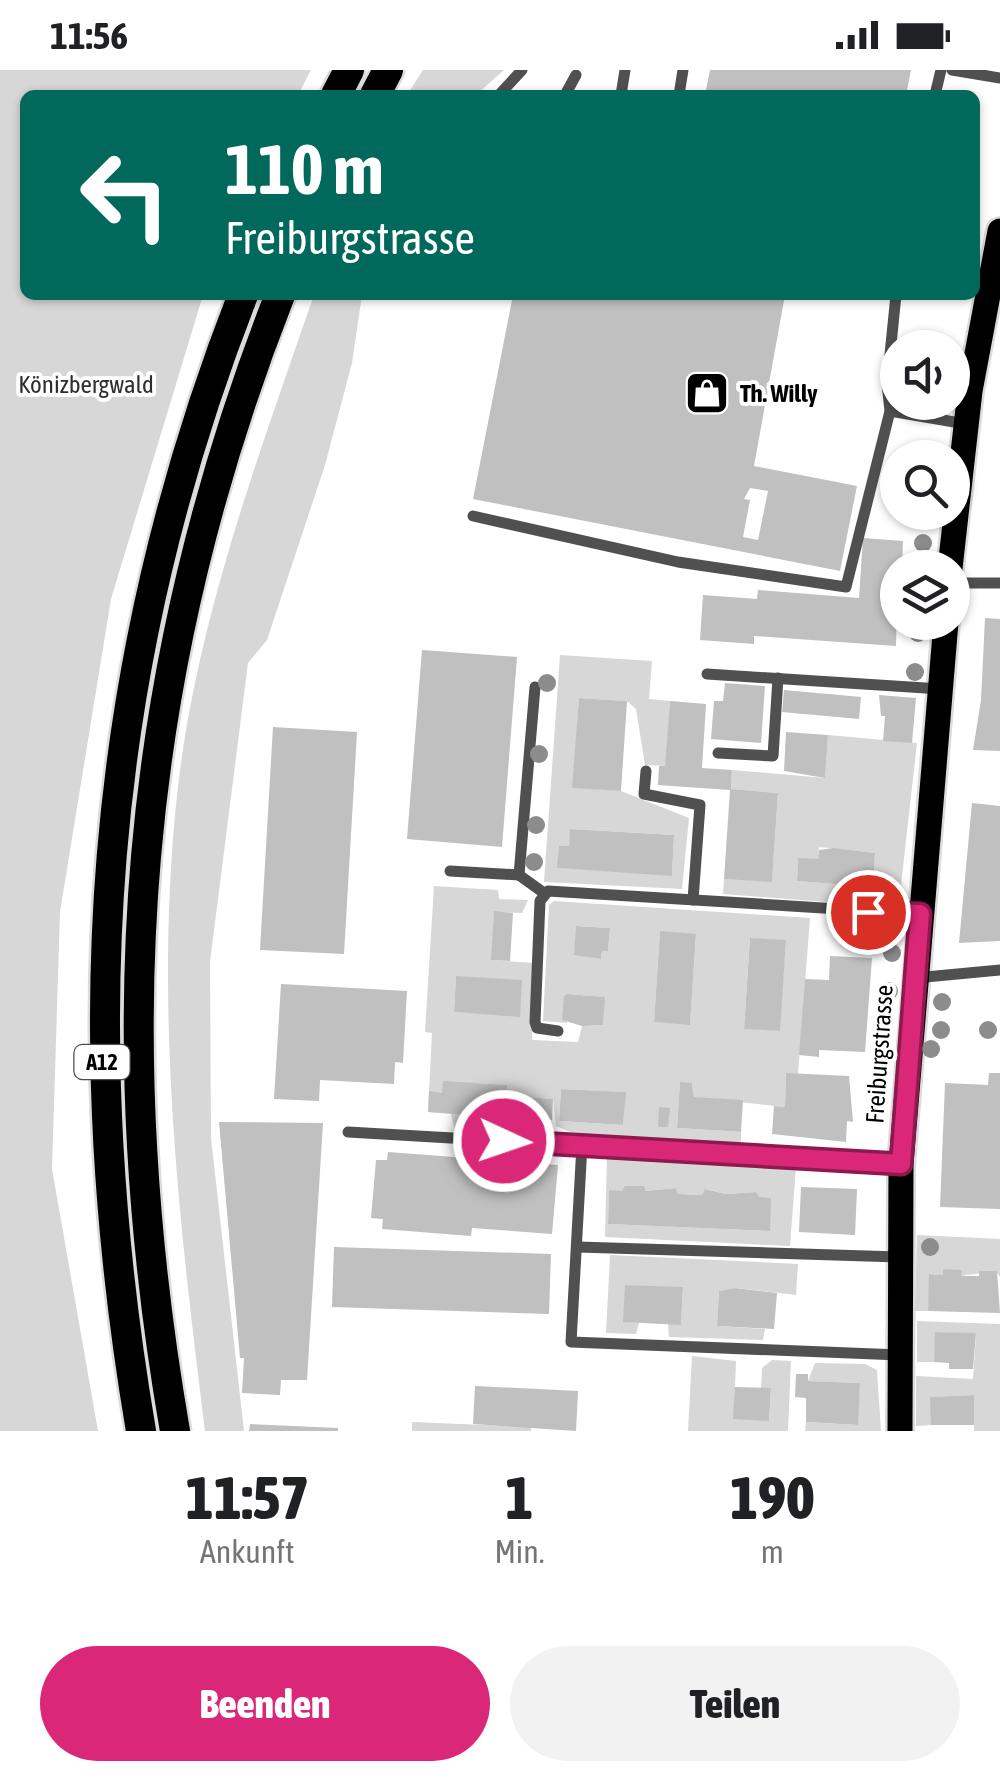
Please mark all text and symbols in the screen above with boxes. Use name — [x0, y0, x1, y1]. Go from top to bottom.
text: 11:56 — [50, 14, 128, 57]
text: 110 m — [225, 129, 384, 209]
icon: left — [60, 130, 190, 260]
text: Freiburgstrasse — [225, 212, 475, 264]
map controls — [880, 330, 970, 640]
button: sound — [880, 330, 970, 420]
park label: Könizbergwald — [18, 370, 154, 398]
shop icon: Th. Willy — [684, 370, 730, 416]
place label: Th. Willy — [740, 379, 818, 407]
button: search — [880, 440, 970, 530]
button: layers — [880, 550, 970, 640]
pin — [826, 870, 911, 955]
icon: arrive — [841, 885, 896, 940]
street label: Freiburgstrasse — [860, 984, 898, 1124]
road number: A12 — [74, 1045, 130, 1079]
position arrow — [452, 1089, 556, 1193]
text: 11:57 — [185, 1463, 309, 1532]
text: 1 — [505, 1463, 534, 1532]
text: 190 — [730, 1463, 815, 1532]
text: Ankunft — [200, 1533, 294, 1570]
text: Min. — [494, 1533, 544, 1570]
text: m — [761, 1533, 784, 1570]
button: Beenden — [40, 1646, 490, 1761]
button: Teilen — [510, 1646, 960, 1761]

